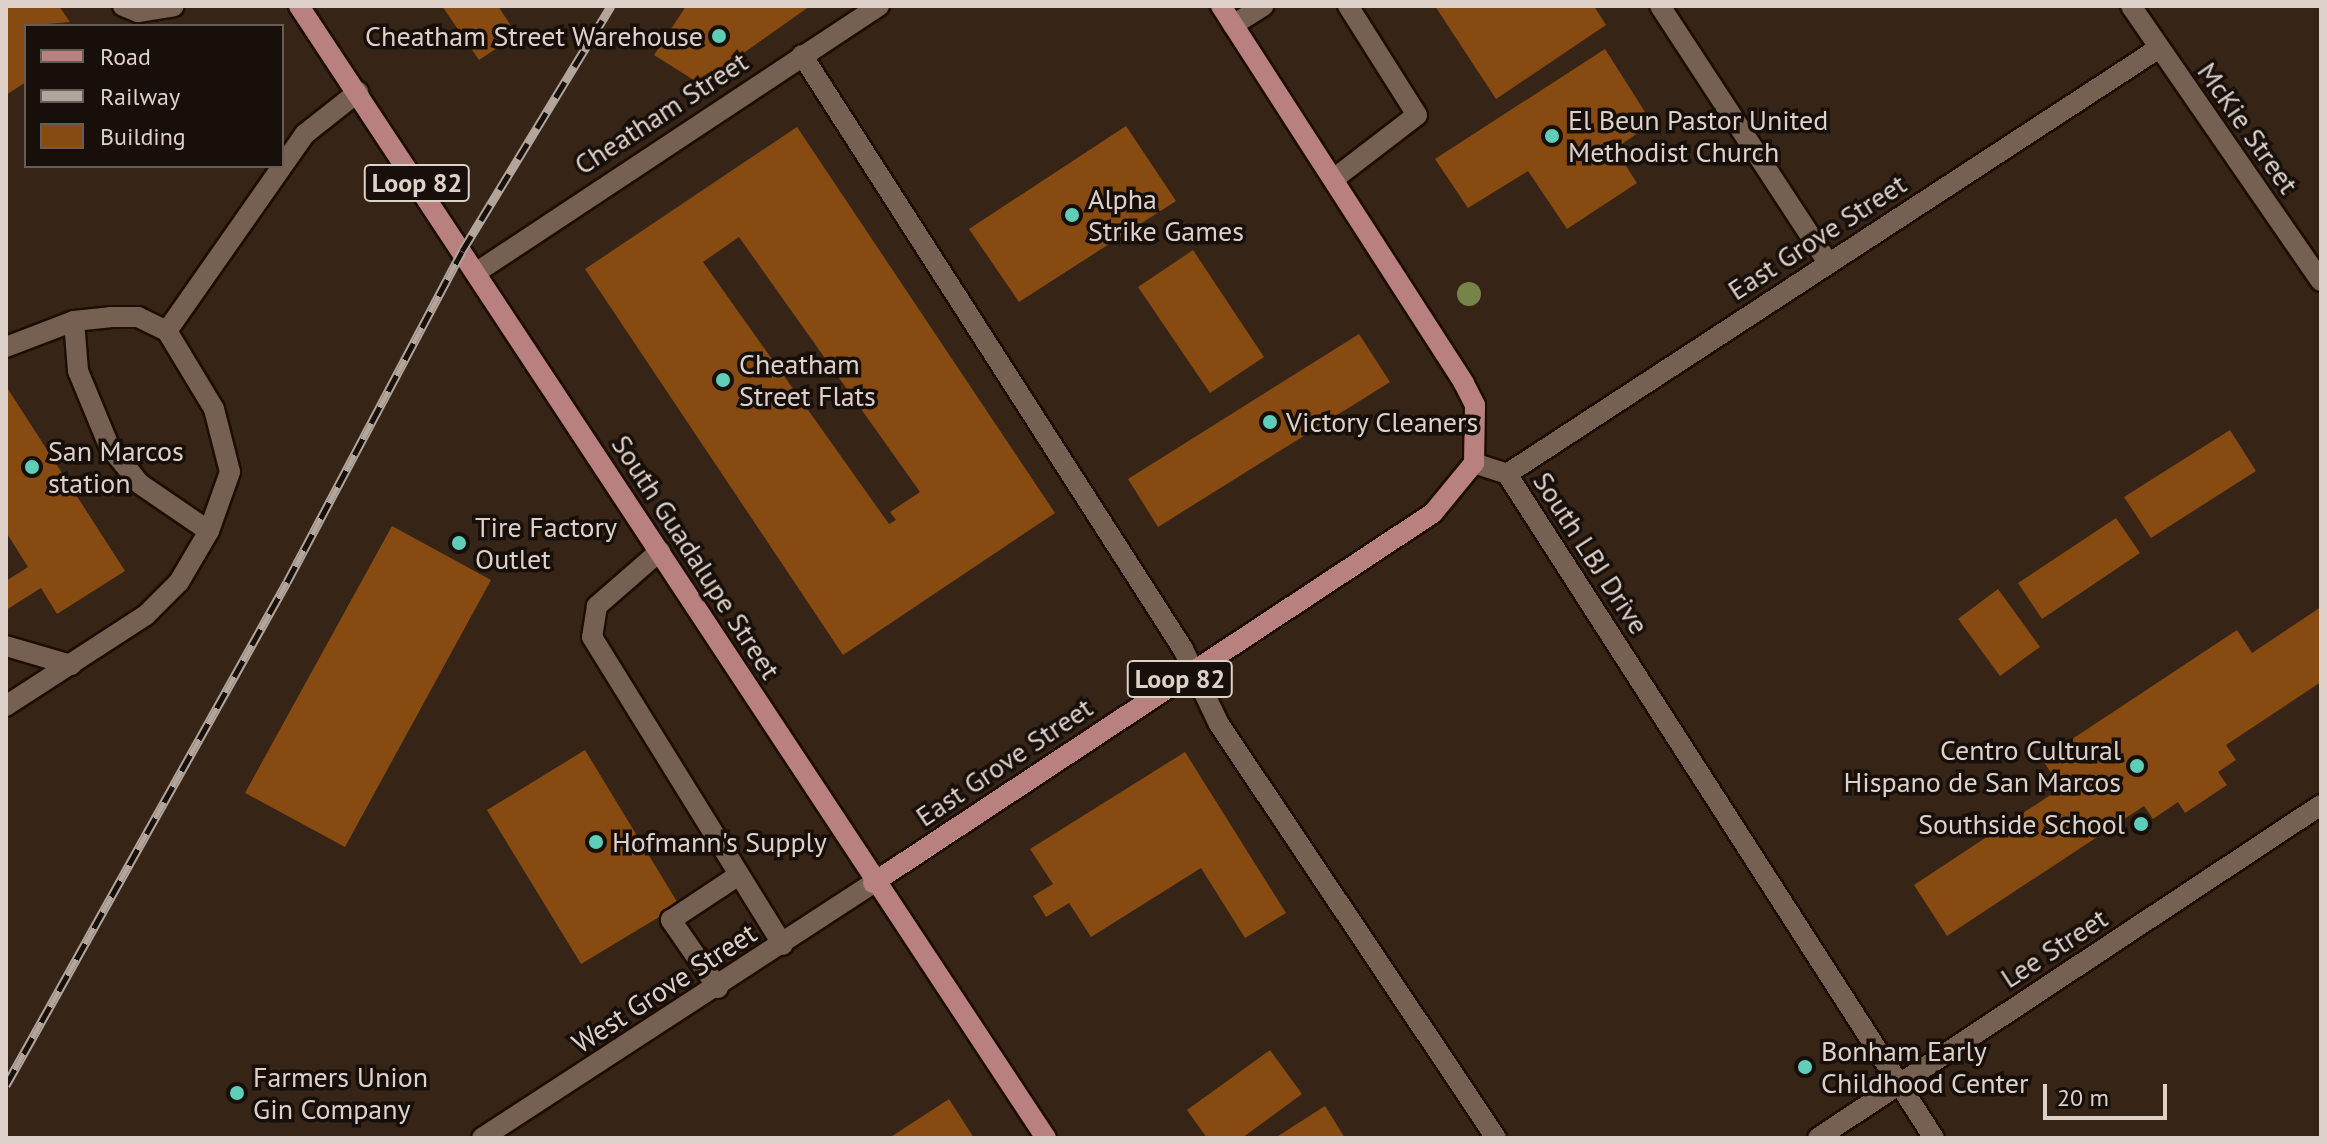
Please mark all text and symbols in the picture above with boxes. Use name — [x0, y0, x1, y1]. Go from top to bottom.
place label: Cheatham Street Warehouse — [365, 19, 703, 53]
legend — [24, 24, 284, 168]
marker: Cheatham Street Warehouse — [710, 27, 728, 45]
text: Road — [100, 41, 151, 72]
street label: Cheatham Street — [568, 44, 754, 182]
street label: McKie Street — [2190, 56, 2306, 200]
text: Railway — [100, 81, 180, 112]
place label: El Beun Pastor United Methodist Church — [1568, 103, 1828, 169]
text: Building — [100, 121, 186, 152]
marker: El Beun Pastor United Methodist Church — [1543, 127, 1561, 145]
road number: Loop 82 — [363, 161, 471, 205]
street label: East Grove Street — [1722, 167, 1912, 307]
place label: Alpha Strike Games — [1088, 182, 1244, 248]
marker: Alpha Strike Games — [1063, 206, 1081, 224]
place label: Cheatham Street Flats — [739, 347, 876, 413]
marker: Cheatham Street Flats — [714, 371, 732, 389]
place label: Victory Cleaners — [1286, 405, 1479, 439]
marker: Victory Cleaners — [1261, 413, 1279, 431]
street label: South Guadalupe Street — [605, 429, 787, 685]
place label: San Marcos station — [48, 434, 184, 500]
marker: San Marcos station — [23, 458, 41, 476]
street label: South LBJ Drive — [1526, 466, 1656, 640]
place label: Tire Factory Outlet — [475, 510, 617, 576]
marker: Tire Factory Outlet — [450, 534, 468, 552]
road number: Loop 82 — [1126, 657, 1234, 701]
street label: East Grove Street — [909, 691, 1099, 833]
place label: Centro Cultural Hispano de San Marcos — [1843, 733, 2121, 799]
marker: Centro Cultural Hispano de San Marcos — [2128, 757, 2146, 775]
place label: Southside School — [1918, 807, 2125, 841]
marker: Southside School — [2132, 815, 2150, 833]
place label: Hofmann's Supply — [612, 825, 827, 859]
marker: Hofmann's Supply — [587, 833, 605, 851]
street label: Lee Street — [1995, 901, 2113, 995]
street label: West Grove Street — [566, 916, 762, 1060]
place label: Bonham Early Childhood Center — [1821, 1034, 2028, 1100]
marker: Bonham Early Childhood Center — [1796, 1058, 1814, 1076]
place label: Farmers Union Gin Company — [253, 1060, 428, 1126]
scale bar — [2047, 1068, 2171, 1118]
text: 20 m — [2057, 1082, 2109, 1113]
marker: Farmers Union Gin Company — [228, 1084, 246, 1102]

